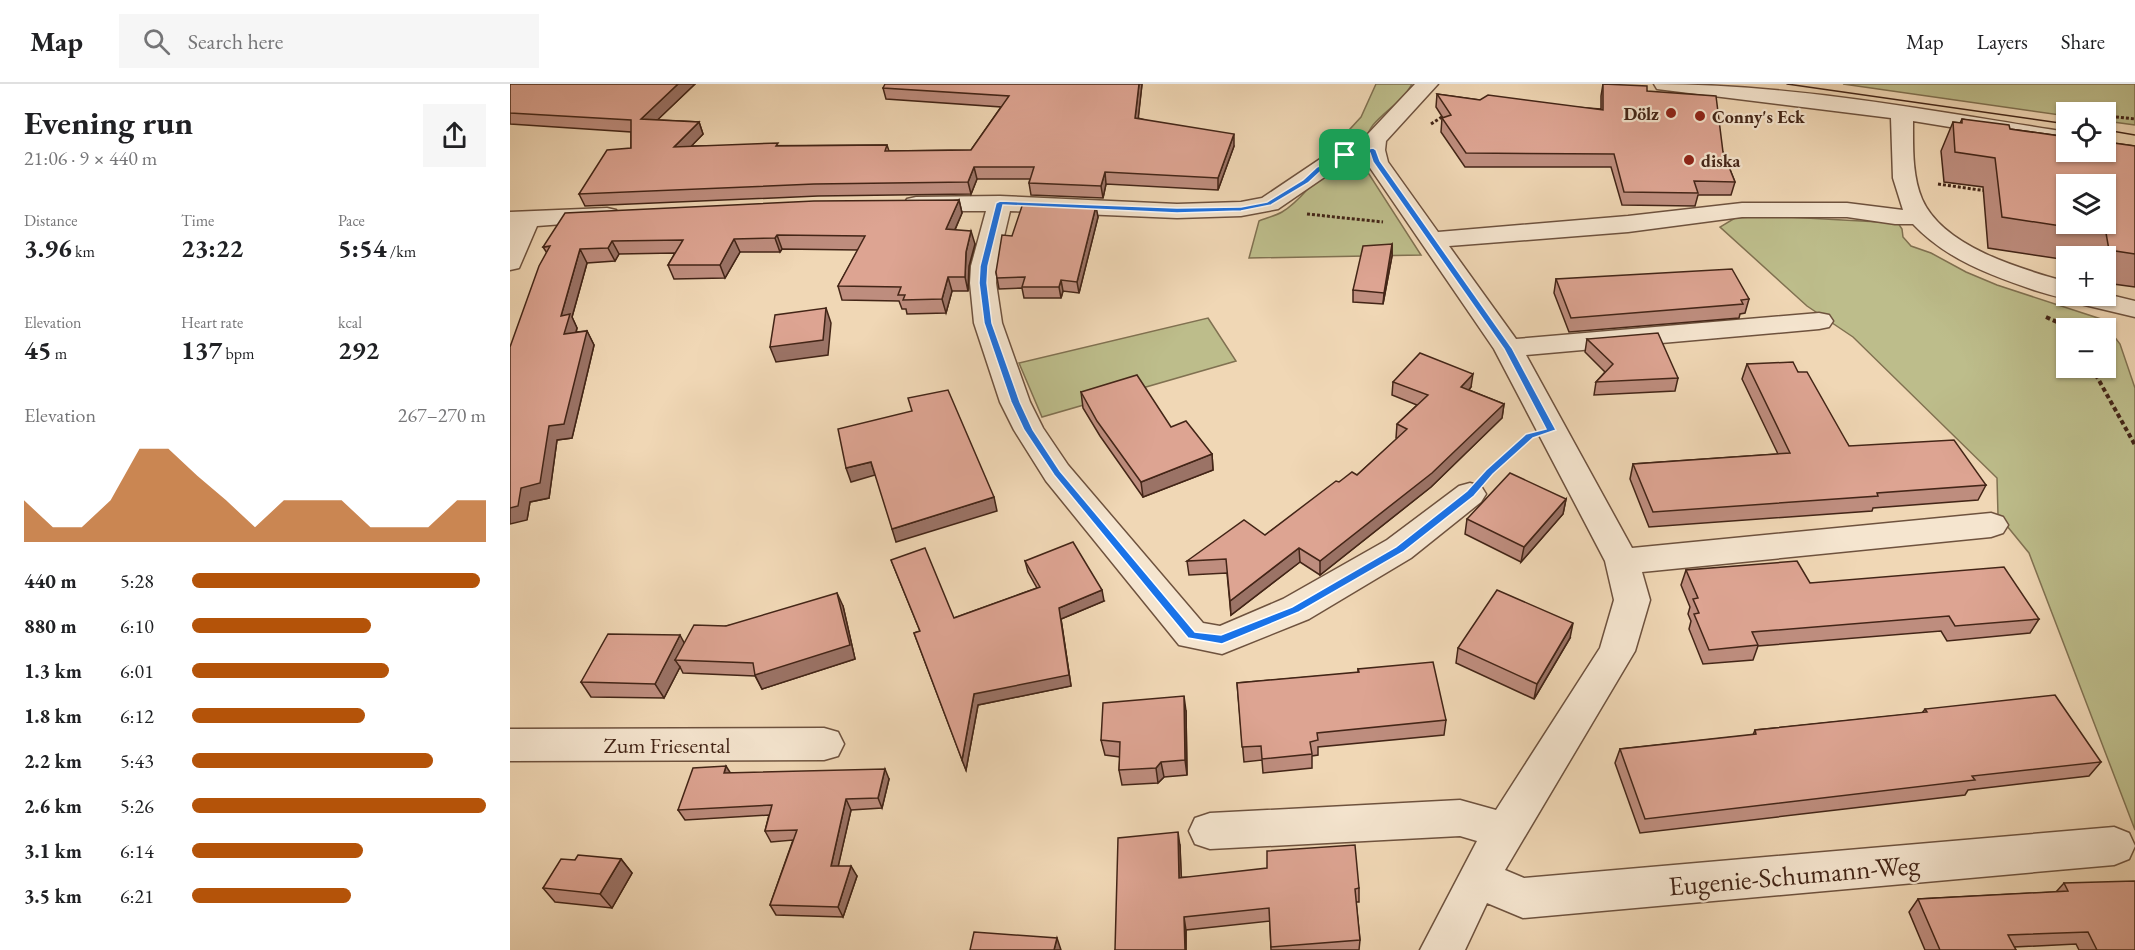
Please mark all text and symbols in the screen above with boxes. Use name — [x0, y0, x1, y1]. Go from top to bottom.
search box — [119, 14, 539, 68]
text: Map — [30, 23, 83, 59]
icon: search — [140, 25, 173, 58]
text: Search here — [188, 27, 283, 56]
text: Map — [1906, 28, 1944, 55]
text: Layers — [1977, 28, 2028, 55]
text: Share — [2061, 28, 2105, 55]
text: Evening run — [24, 101, 193, 144]
place label: Dölz — [1623, 102, 1659, 125]
map controls — [2056, 102, 2116, 378]
button: locate — [2056, 102, 2116, 162]
button: share — [423, 104, 486, 167]
place label: Conny's Eck — [1712, 105, 1806, 128]
marker: Dölz — [1664, 106, 1678, 120]
marker: Conny's Eck — [1693, 109, 1707, 123]
pin — [1319, 129, 1370, 180]
icon: arrive — [1328, 138, 1361, 171]
text: 21:06 · 9 × 440 m — [24, 145, 157, 171]
place label: diska — [1701, 149, 1741, 172]
marker: diska — [1682, 153, 1696, 167]
button: layers — [2056, 174, 2116, 234]
text: Distance — [24, 210, 77, 231]
text: Time — [181, 210, 214, 231]
text: Pace — [338, 210, 365, 231]
text: 3.96 — [24, 231, 72, 265]
text: 23:22 — [181, 231, 243, 265]
text: 5:54 — [338, 231, 387, 265]
text: km — [72, 241, 95, 262]
text: /km — [387, 241, 416, 262]
button: + — [2056, 246, 2116, 306]
text: Elevation — [24, 312, 82, 333]
text: Heart rate — [181, 312, 243, 333]
text: kcal — [338, 312, 362, 333]
button: − — [2056, 318, 2116, 378]
text: 45 — [24, 333, 52, 367]
text: 137 — [181, 333, 222, 367]
text: 292 — [338, 333, 379, 367]
text: m — [52, 343, 67, 364]
text: bpm — [222, 343, 254, 364]
text: Elevation — [24, 402, 96, 428]
text: 267–270 m — [398, 402, 486, 428]
text: 440 m — [24, 568, 77, 594]
text: 5:28 — [120, 568, 154, 594]
text: 880 m — [24, 613, 77, 639]
text: 6:10 — [120, 613, 154, 639]
text: 1.3 km — [24, 658, 82, 684]
text: 6:01 — [120, 658, 154, 684]
text: 1.8 km — [24, 703, 82, 729]
text: 6:12 — [120, 703, 154, 729]
street label: Zum Friesental — [603, 731, 731, 760]
text: 2.2 km — [24, 748, 82, 774]
text: 5:43 — [120, 748, 154, 774]
text: 2.6 km — [24, 793, 82, 819]
text: 5:26 — [120, 793, 154, 819]
text: 3.1 km — [24, 838, 82, 864]
text: 6:14 — [120, 838, 154, 864]
street label: Eugenie-Schumann-Weg — [1667, 847, 1921, 903]
text: 3.5 km — [24, 883, 82, 909]
text: 6:21 — [120, 883, 154, 909]

